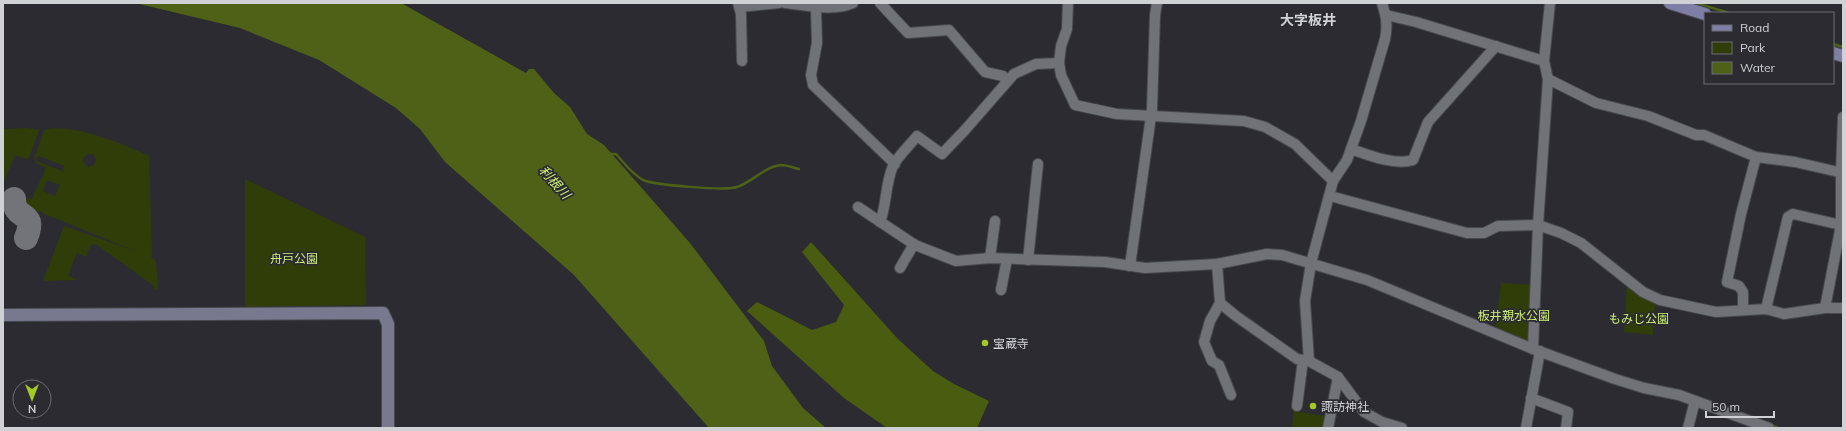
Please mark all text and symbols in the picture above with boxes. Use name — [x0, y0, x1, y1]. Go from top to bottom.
district label: 大字板井 — [1280, 11, 1336, 29]
legend — [1704, 12, 1834, 84]
text: Road — [1740, 20, 1769, 35]
text: Park — [1740, 40, 1766, 55]
text: Water — [1740, 60, 1776, 75]
water label: 利根川 — [536, 162, 575, 203]
park label: 舟戸公園 — [270, 251, 318, 266]
park label: 板井親水公園 — [1478, 308, 1550, 323]
park label: もみじ公園 — [1609, 311, 1669, 326]
place label: 宝蔵寺 — [993, 336, 1029, 351]
marker: 宝蔵寺 — [980, 338, 990, 348]
north arrow — [12, 379, 52, 419]
scale bar — [1706, 393, 1774, 419]
place label: 諏訪神社 — [1321, 399, 1369, 414]
text: 50 m — [1712, 399, 1740, 414]
marker: 諏訪神社 — [1308, 401, 1318, 411]
text: N — [28, 402, 36, 416]

